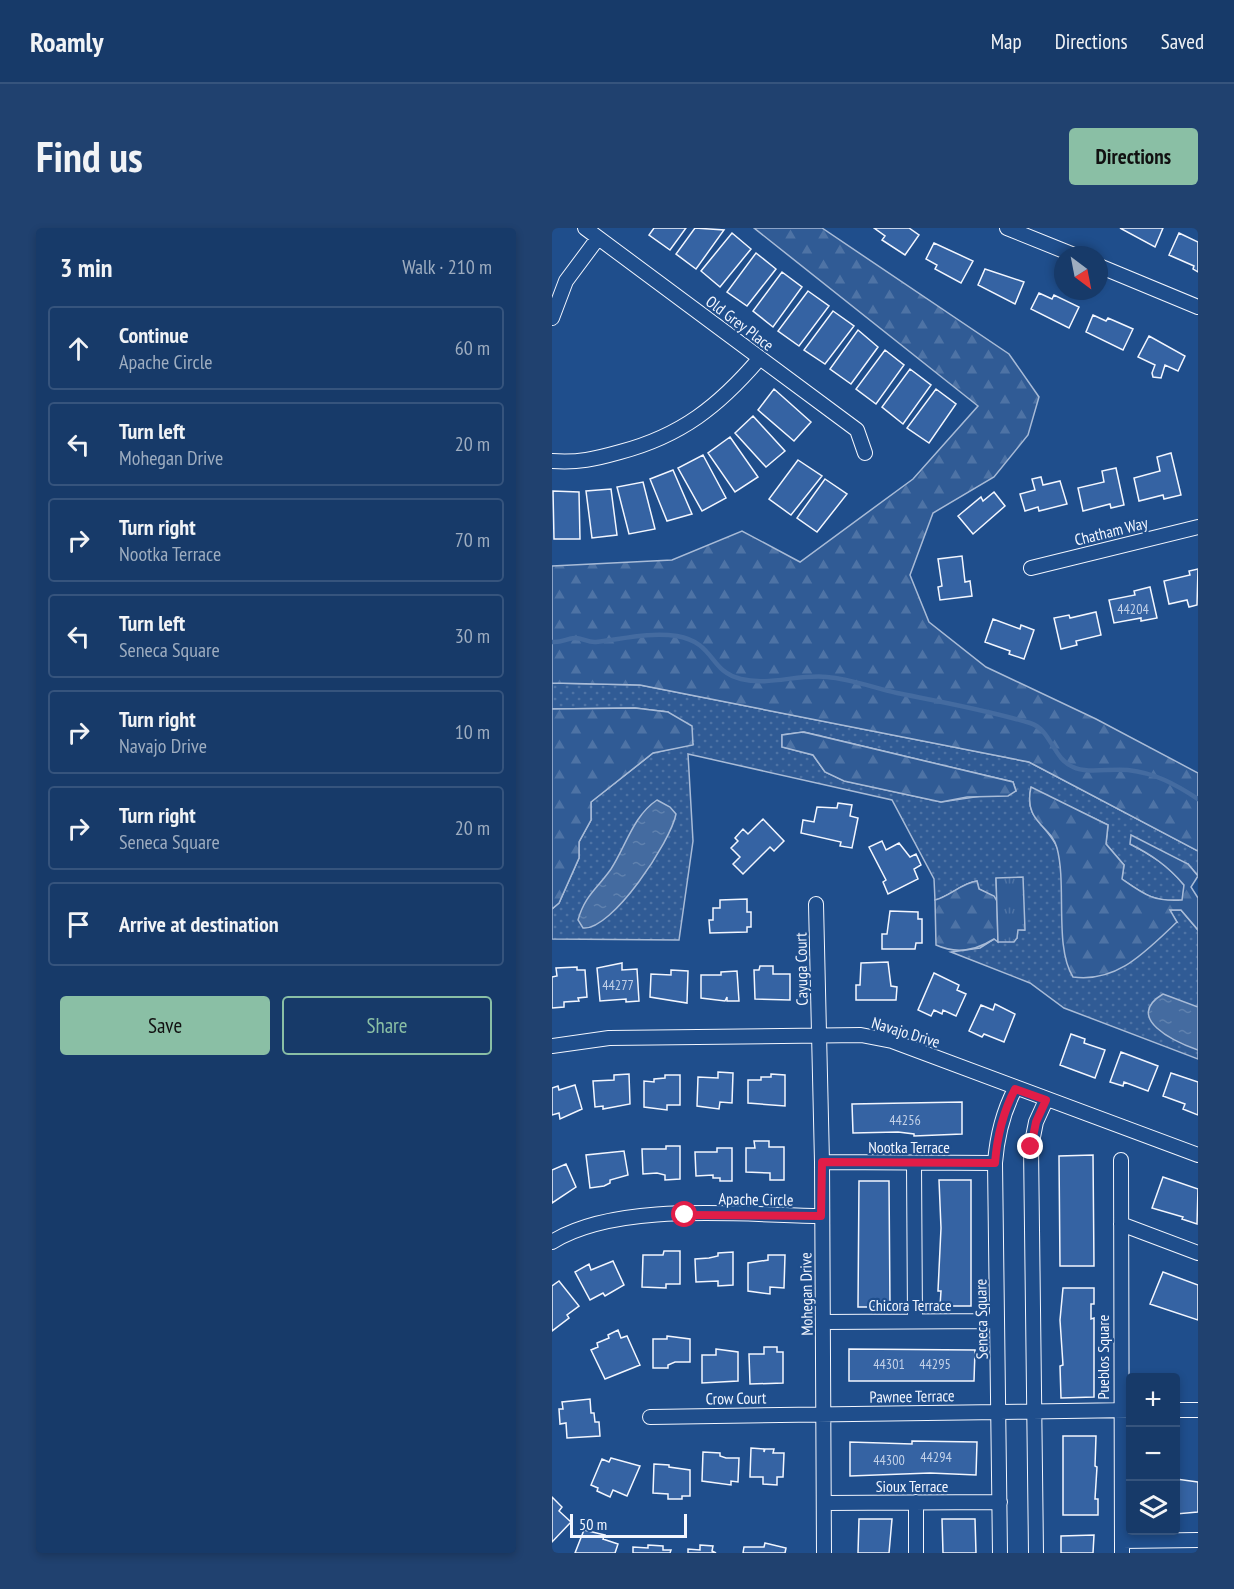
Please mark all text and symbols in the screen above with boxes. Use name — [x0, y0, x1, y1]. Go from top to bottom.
text: Roamly — [30, 23, 104, 60]
text: Map — [991, 28, 1022, 55]
text: Directions — [1055, 28, 1128, 55]
text: Saved — [1161, 28, 1204, 55]
button: Directions — [1069, 128, 1198, 185]
text: Find us — [36, 129, 143, 184]
north arrow — [1054, 246, 1108, 300]
text: 3 min — [60, 251, 113, 284]
text: Walk · 210 m — [402, 254, 492, 280]
street label: Old Grey Place — [702, 291, 778, 355]
text: Continue — [119, 321, 189, 349]
icon: ahead — [62, 332, 95, 365]
text: 60 m — [455, 335, 490, 361]
text: Apache Circle — [119, 349, 213, 375]
text: Turn left — [119, 417, 185, 445]
icon: left — [62, 428, 95, 461]
text: 20 m — [455, 431, 490, 457]
text: Mohegan Drive — [119, 445, 223, 471]
street label: Chatham Way — [1072, 512, 1150, 550]
text: Turn right — [119, 513, 196, 541]
icon: right — [62, 524, 95, 557]
text: 70 m — [455, 527, 490, 553]
text: Nootka Terrace — [119, 541, 221, 567]
house number: 44204 — [1117, 600, 1149, 618]
text: Turn left — [119, 609, 185, 637]
icon: left — [62, 620, 95, 653]
text: 30 m — [455, 623, 490, 649]
text: Seneca Square — [119, 637, 220, 663]
text: Turn right — [119, 705, 196, 733]
icon: right — [62, 716, 95, 749]
text: 10 m — [455, 719, 490, 745]
text: Navajo Drive — [119, 733, 207, 759]
text: Turn right — [119, 801, 196, 829]
icon: right — [62, 812, 95, 845]
text: 20 m — [455, 815, 490, 841]
text: Seneca Square — [119, 829, 220, 855]
icon: arrive — [62, 908, 95, 941]
text: Arrive at destination — [119, 910, 279, 938]
street label: Cayuga Court — [790, 932, 812, 1006]
house number: 44277 — [602, 976, 634, 994]
button: Save — [60, 996, 270, 1055]
button: Share — [282, 996, 492, 1055]
street label: Navajo Drive — [869, 1012, 943, 1052]
house number: 44256 — [889, 1111, 921, 1129]
route end — [1017, 1133, 1043, 1159]
street label: Nootka Terrace — [868, 1137, 950, 1157]
street label: Apache Circle — [718, 1188, 794, 1210]
route start — [671, 1201, 697, 1227]
street label: Mohegan Drive — [795, 1252, 817, 1336]
street label: Seneca Square — [970, 1279, 992, 1359]
street label: Chicora Terrace — [868, 1295, 952, 1315]
street label: Pueblos Square — [1093, 1315, 1113, 1399]
house number: 44301 — [873, 1355, 905, 1373]
house number: 44295 — [919, 1355, 951, 1373]
map controls — [1126, 1373, 1180, 1535]
button: + — [1126, 1373, 1180, 1427]
street label: Pawnee Terrace — [869, 1385, 955, 1407]
street label: Crow Court — [705, 1387, 767, 1409]
button: − — [1126, 1427, 1180, 1481]
house number: 44294 — [920, 1448, 952, 1466]
house number: 44300 — [873, 1451, 905, 1469]
street label: Sioux Terrace — [876, 1476, 948, 1496]
button: layers — [1126, 1481, 1180, 1535]
scale bar — [570, 1511, 687, 1538]
text: 50 m — [579, 1514, 607, 1534]

